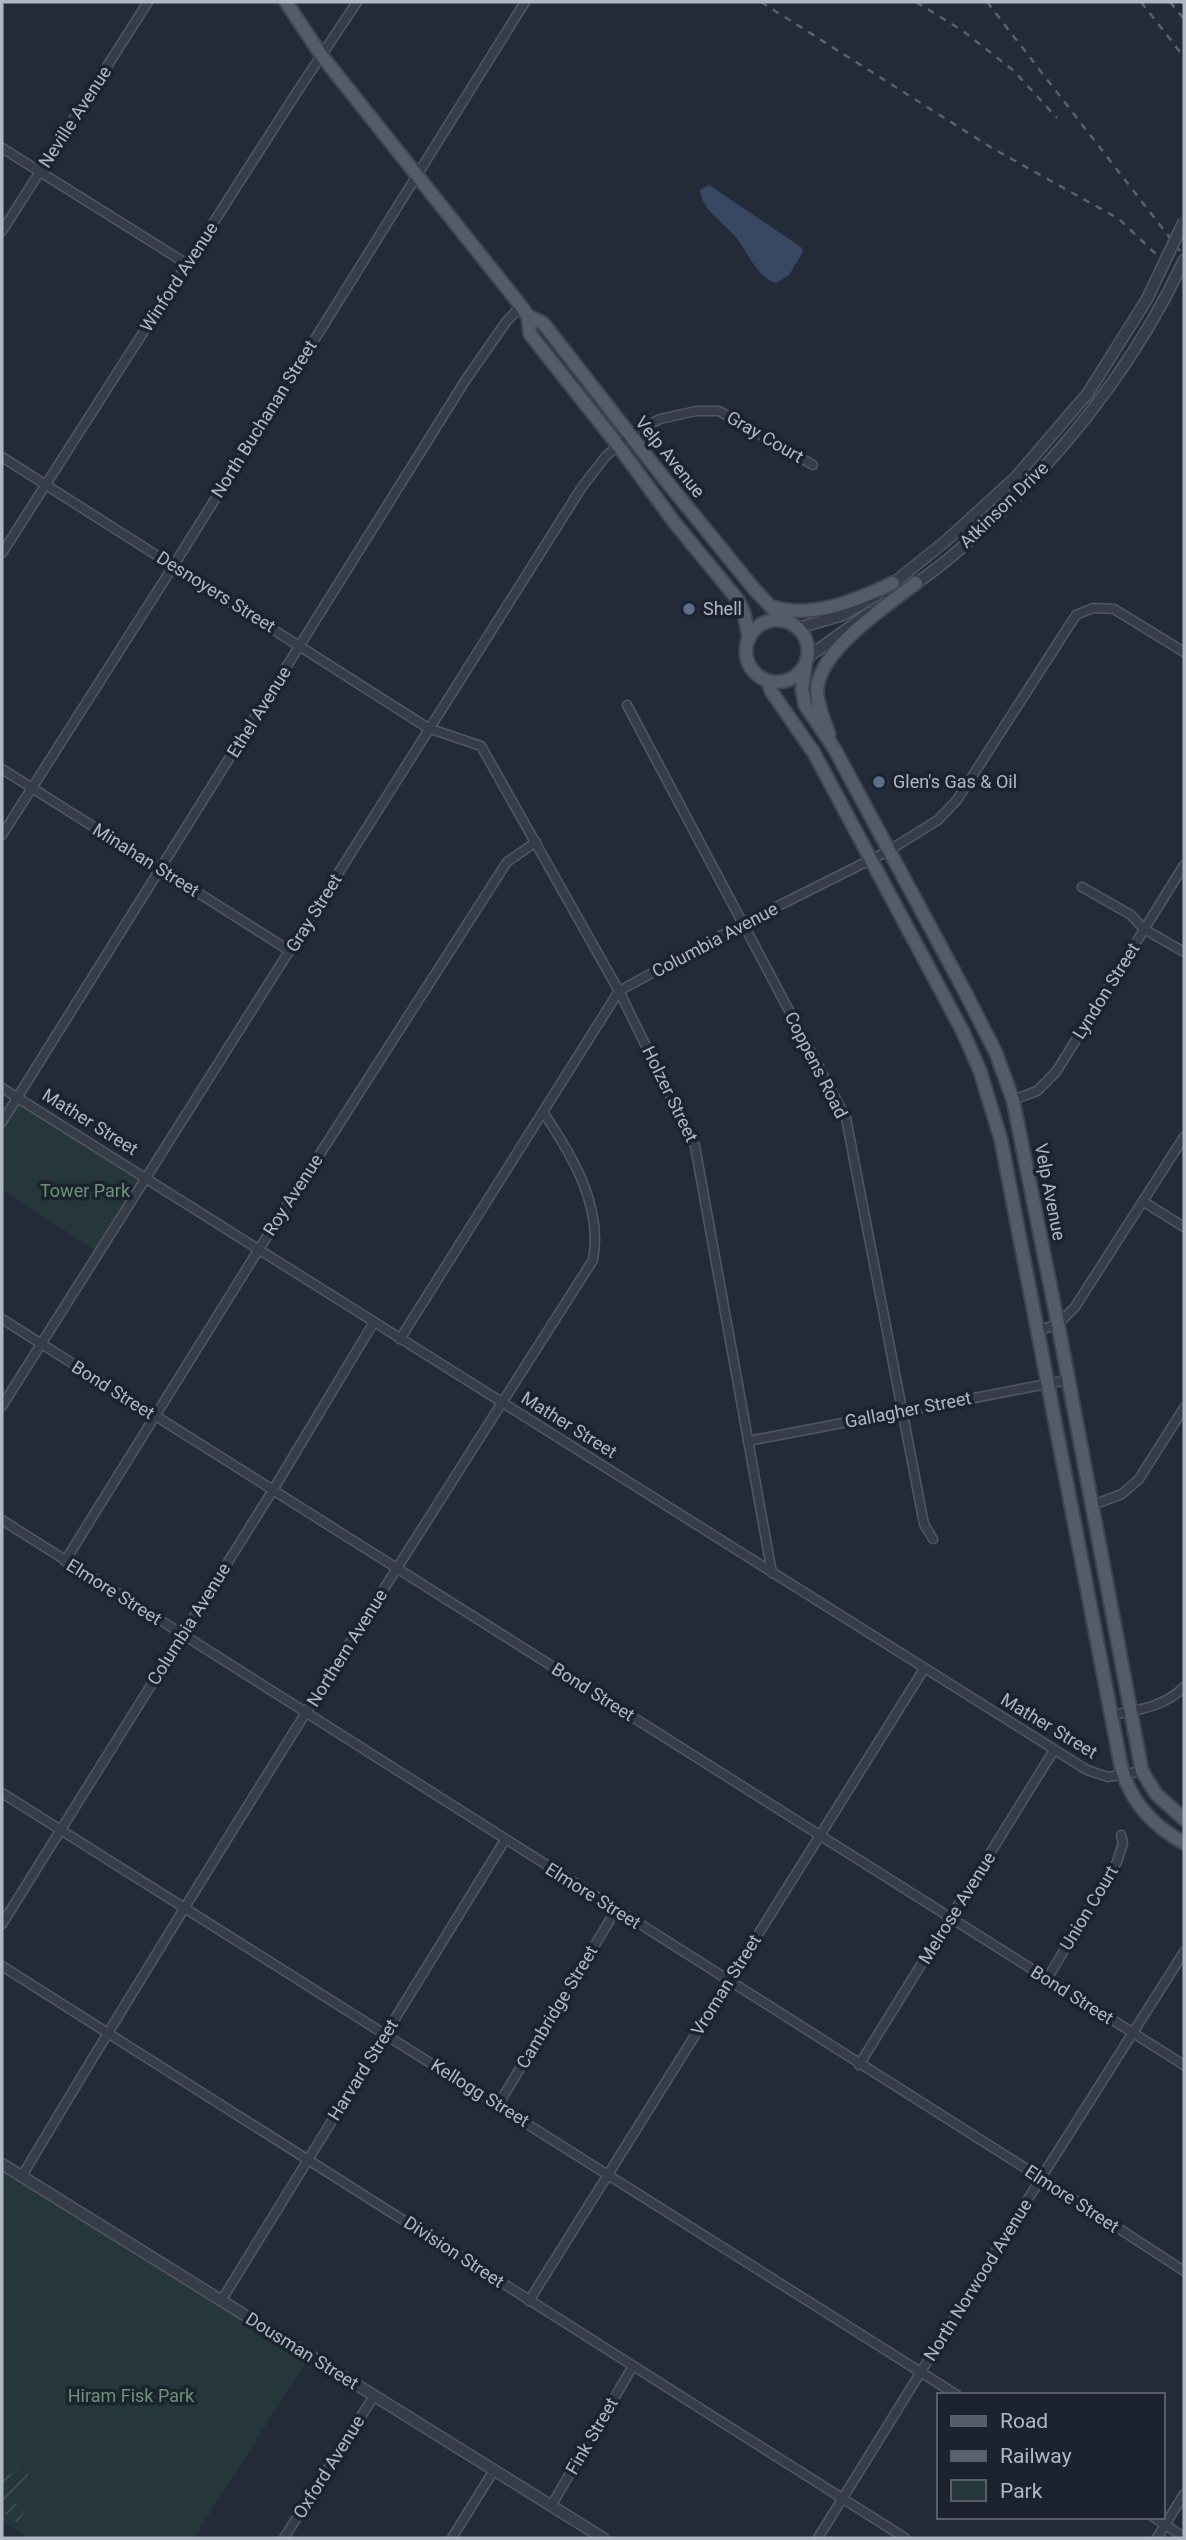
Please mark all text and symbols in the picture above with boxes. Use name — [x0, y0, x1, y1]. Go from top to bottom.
street label: Neville Avenue — [34, 62, 115, 172]
street label: Winford Avenue — [135, 218, 222, 335]
street label: North Buchanan Street — [206, 336, 321, 501]
street label: Gray Court — [723, 406, 807, 467]
street label: Velp Avenue — [631, 412, 710, 502]
street label: Atkinson Drive — [955, 457, 1052, 552]
street label: Desnoyers Street — [153, 547, 280, 637]
place label: Shell — [703, 598, 742, 619]
marker: Shell — [681, 601, 697, 617]
street label: Ethel Avenue — [222, 662, 295, 761]
place label: Glen's Gas & Oil — [893, 771, 1017, 792]
marker: Glen's Gas & Oil — [871, 774, 887, 790]
street label: Minahan Street — [89, 818, 203, 901]
street label: Gray Street — [281, 870, 346, 956]
street label: Columbia Avenue — [648, 898, 781, 982]
street label: Lyndon Street — [1068, 939, 1143, 1043]
street label: Coppens Road — [781, 1008, 852, 1122]
street label: Holzer Street — [638, 1042, 703, 1145]
street label: Mather Street — [39, 1084, 142, 1159]
street label: Velp Avenue — [1031, 1142, 1070, 1242]
street label: Roy Avenue — [258, 1150, 327, 1239]
park label: Tower Park — [40, 1180, 131, 1201]
street label: Bond Street — [68, 1356, 159, 1423]
street label: Mather Street — [518, 1387, 621, 1462]
street label: Gallagher Street — [843, 1387, 973, 1432]
street label: Elmore Street — [63, 1554, 166, 1629]
street label: Columbia Avenue — [143, 1559, 234, 1689]
street label: Northern Avenue — [302, 1585, 391, 1710]
street label: Bond Street — [548, 1658, 639, 1725]
street label: Mather Street — [997, 1689, 1101, 1763]
street label: Melrose Avenue — [914, 1848, 999, 1968]
street label: Elmore Street — [542, 1858, 645, 1933]
street label: Union Court — [1055, 1862, 1122, 1954]
street label: Vroman Street — [686, 1930, 765, 2039]
street label: Cambridge Street — [512, 1941, 602, 2072]
street label: Bond Street — [1027, 1961, 1118, 2028]
street label: Harvard Street — [323, 2015, 402, 2124]
street label: Kellogg Street — [427, 2054, 533, 2131]
street label: Elmore Street — [1021, 2160, 1123, 2237]
street label: North Norwood Avenue — [919, 2195, 1036, 2365]
street label: Division Street — [400, 2211, 508, 2292]
street label: Dousman Street — [242, 2308, 363, 2394]
park label: Hiram Fisk Park — [68, 2385, 195, 2406]
street label: Fink Street — [561, 2393, 622, 2478]
legend — [937, 2393, 1165, 2519]
text: Road — [1000, 2409, 1048, 2433]
street label: Oxford Avenue — [289, 2411, 369, 2522]
text: Railway — [1000, 2444, 1072, 2468]
text: Park — [1000, 2479, 1043, 2503]

